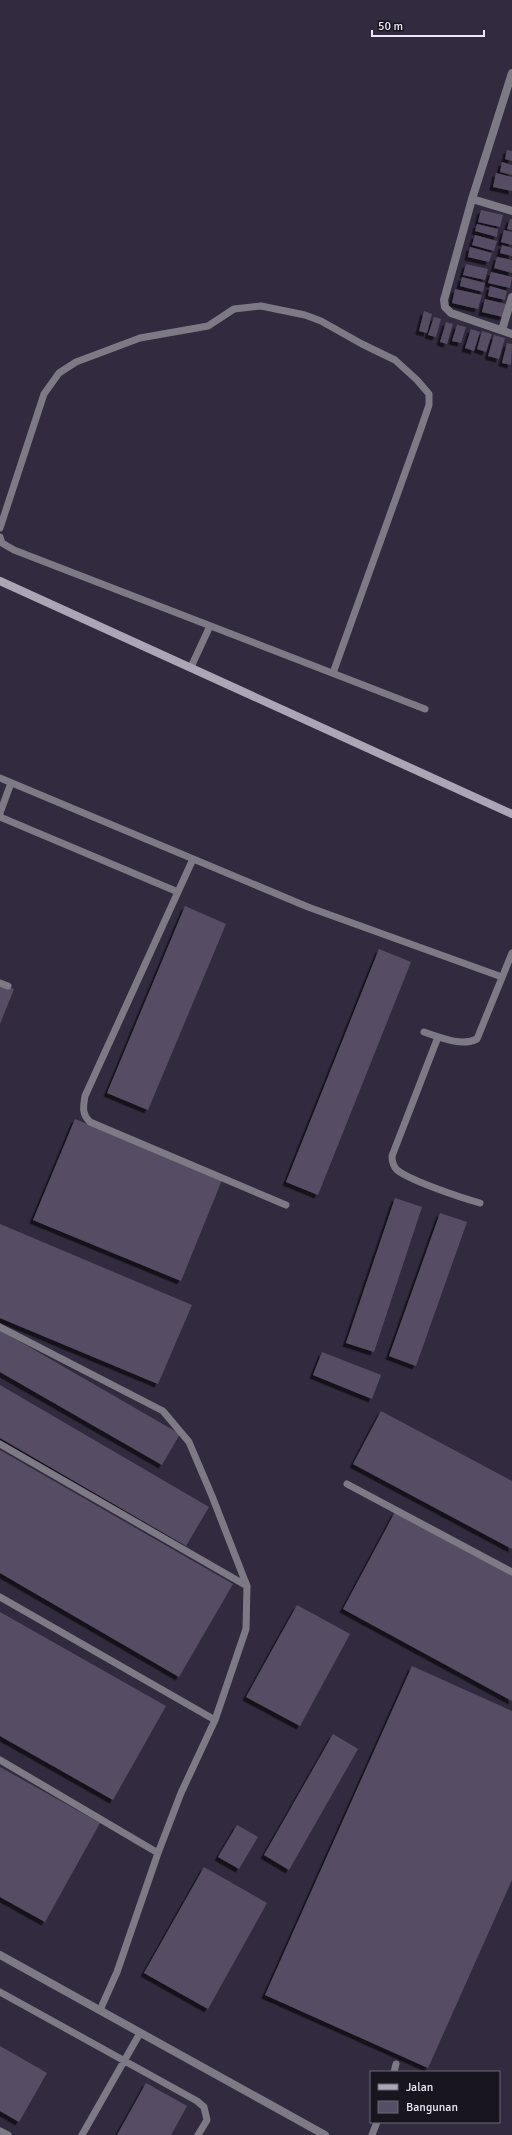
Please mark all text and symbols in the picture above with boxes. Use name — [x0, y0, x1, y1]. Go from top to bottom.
scale bar — [372, 12, 484, 38]
text: 50 m — [378, 19, 403, 34]
legend — [370, 2071, 500, 2123]
text: Jalan — [406, 2080, 433, 2095]
text: Bangunan — [406, 2100, 458, 2115]

